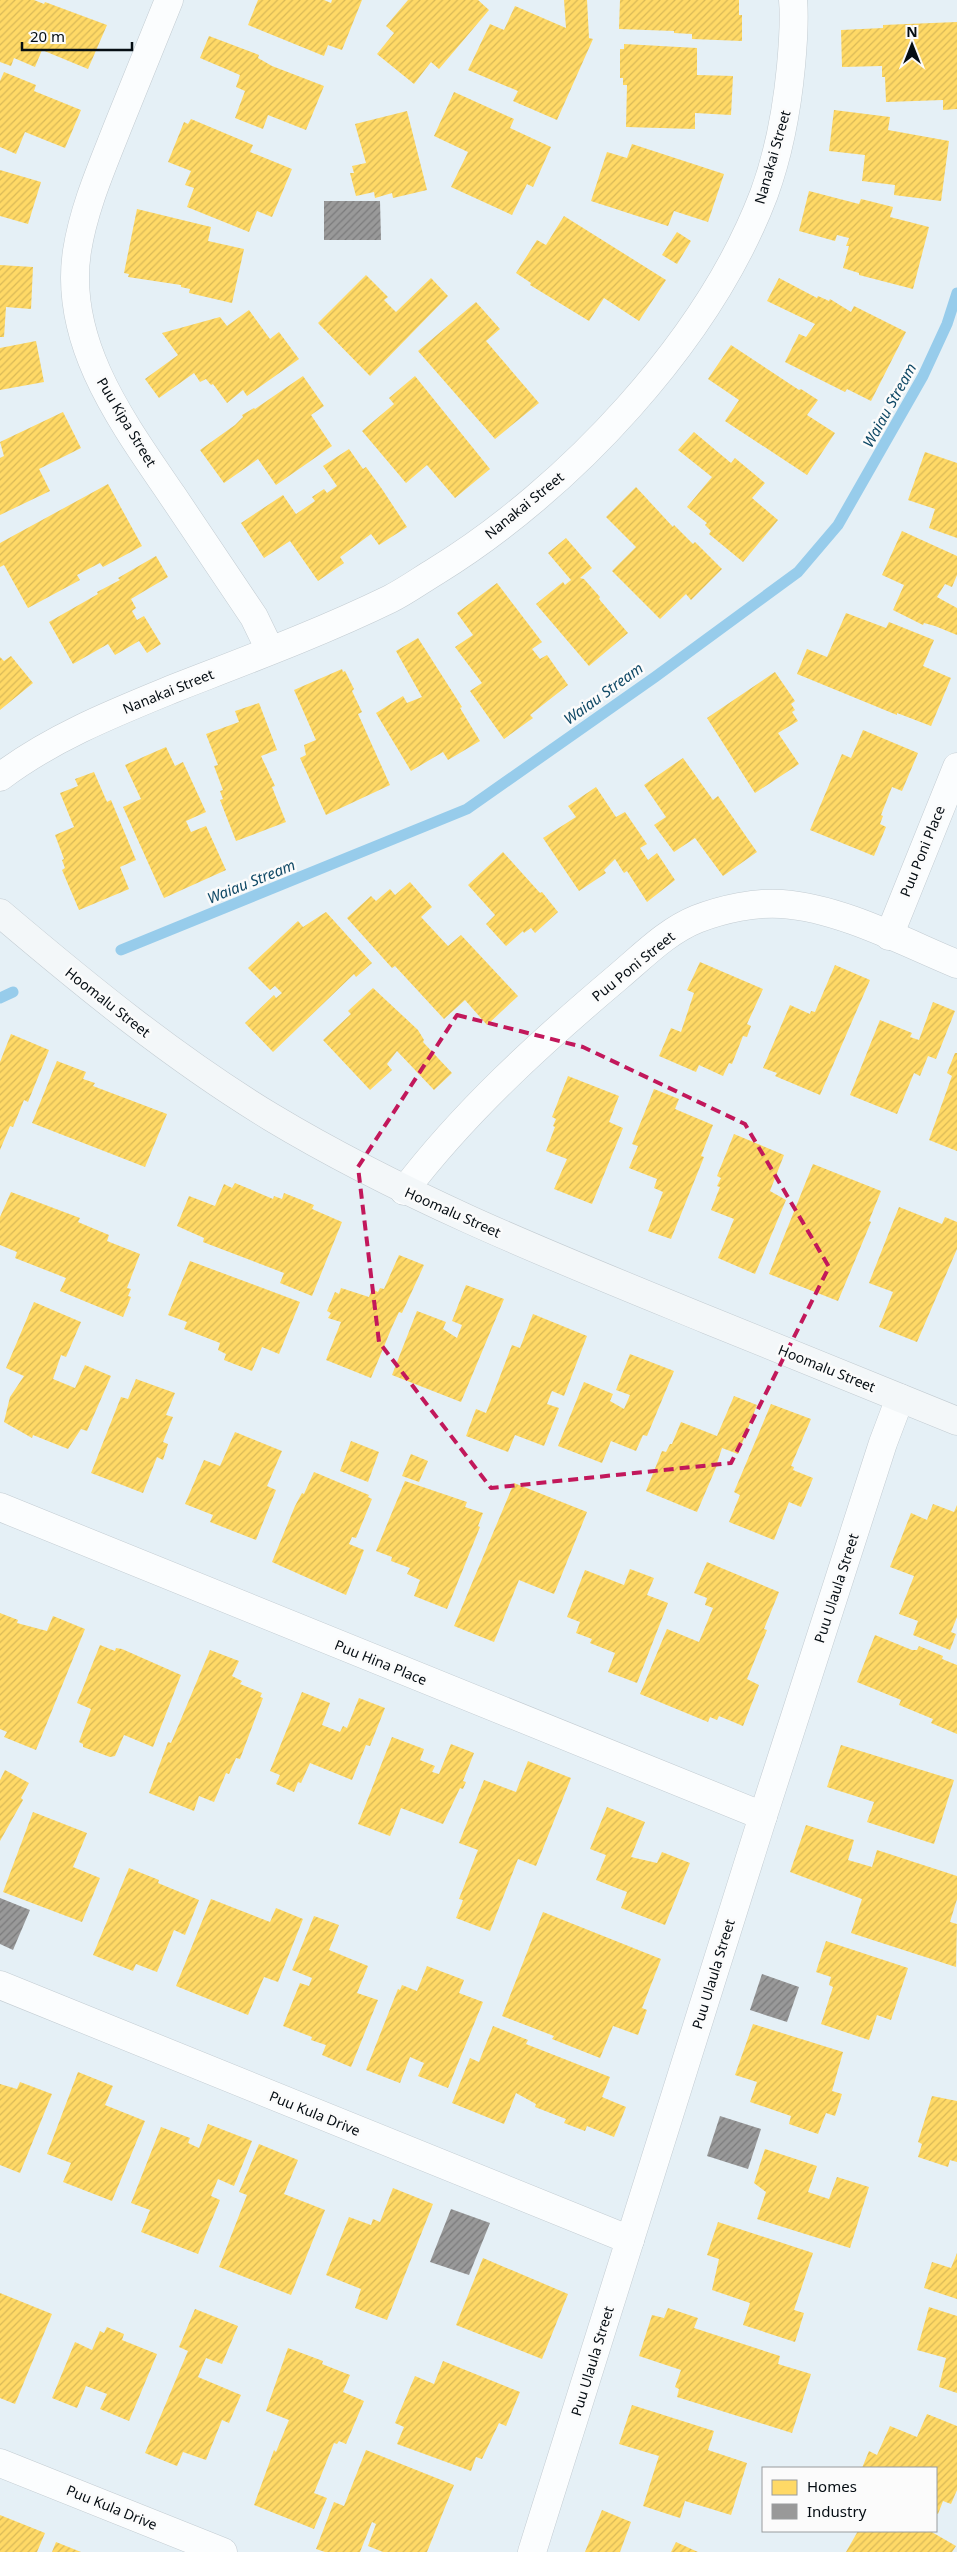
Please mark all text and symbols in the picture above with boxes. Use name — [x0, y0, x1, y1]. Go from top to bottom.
scale bar — [22, 20, 132, 52]
north arrow — [887, 20, 937, 70]
text: N — [906, 22, 918, 41]
text: 20 m — [30, 26, 65, 46]
street label: Nanakai Street — [750, 108, 794, 206]
water label: Waiau Stream — [858, 359, 920, 451]
street label: Puu Kipa Street — [93, 374, 161, 470]
street label: Nanakai Street — [480, 467, 568, 543]
water label: Waiau Stream — [559, 657, 647, 729]
street label: Nanakai Street — [120, 664, 216, 718]
street label: Puu Poni Place — [895, 802, 949, 899]
water label: Waiau Stream — [204, 854, 298, 908]
street label: Puu Poni Street — [588, 927, 678, 1005]
street label: Hoomalu Street — [61, 963, 155, 1041]
street label: Hoomalu Street — [402, 1182, 504, 1242]
street label: Hoomalu Street — [776, 1340, 878, 1396]
street label: Puu Ulaula Street — [809, 1531, 863, 1645]
street label: Puu Hina Place — [332, 1635, 430, 1689]
street label: Puu Ulaula Street — [687, 1917, 739, 2031]
street label: Puu Kula Drive — [267, 2086, 363, 2140]
street label: Puu Ulaula Street — [566, 2304, 618, 2418]
legend — [762, 2467, 937, 2532]
text: Homes — [807, 2476, 857, 2496]
street label: Puu Kula Drive — [64, 2480, 160, 2534]
text: Industry — [807, 2501, 867, 2521]

